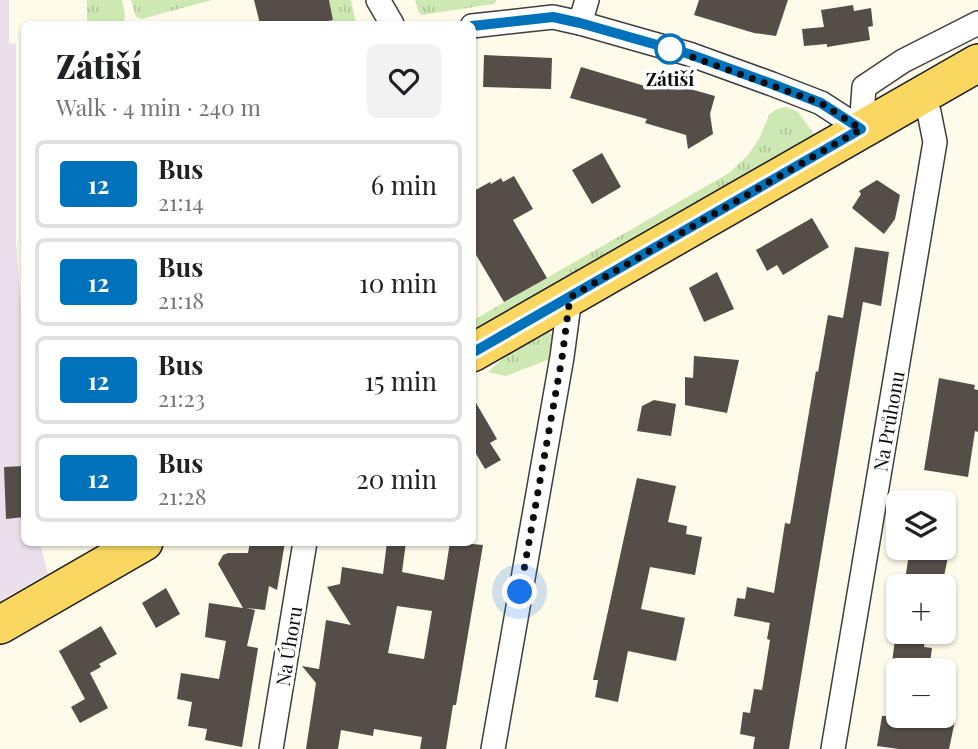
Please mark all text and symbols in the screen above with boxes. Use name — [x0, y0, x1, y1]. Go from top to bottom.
marker: Zátiší — [655, 34, 685, 64]
text: Zátiší — [56, 43, 142, 87]
button: heart — [367, 44, 441, 118]
place label: Zátiší — [646, 65, 694, 91]
text: Walk · 4 min · 240 m — [56, 91, 261, 122]
text: Bus — [158, 151, 203, 186]
text: 6 min — [371, 167, 437, 202]
text: 12 — [88, 168, 109, 200]
text: 21:14 — [158, 186, 204, 217]
text: Bus — [158, 249, 203, 284]
text: 10 min — [359, 265, 437, 300]
text: 12 — [88, 266, 109, 298]
text: 21:18 — [158, 284, 204, 315]
text: Bus — [158, 347, 203, 382]
text: 15 min — [365, 363, 437, 398]
text: 12 — [88, 364, 109, 396]
street label: Na Průhonu — [866, 369, 910, 473]
text: 21:23 — [158, 382, 205, 413]
text: Bus — [158, 445, 203, 480]
text: 20 min — [356, 461, 437, 496]
text: 12 — [88, 462, 109, 494]
text: 21:28 — [158, 480, 207, 511]
map controls — [886, 490, 956, 728]
button: layers — [886, 490, 956, 560]
your location — [502, 574, 537, 609]
button: + — [886, 574, 956, 644]
street label: Na Úhoru — [269, 604, 307, 688]
button: − — [886, 658, 956, 728]

